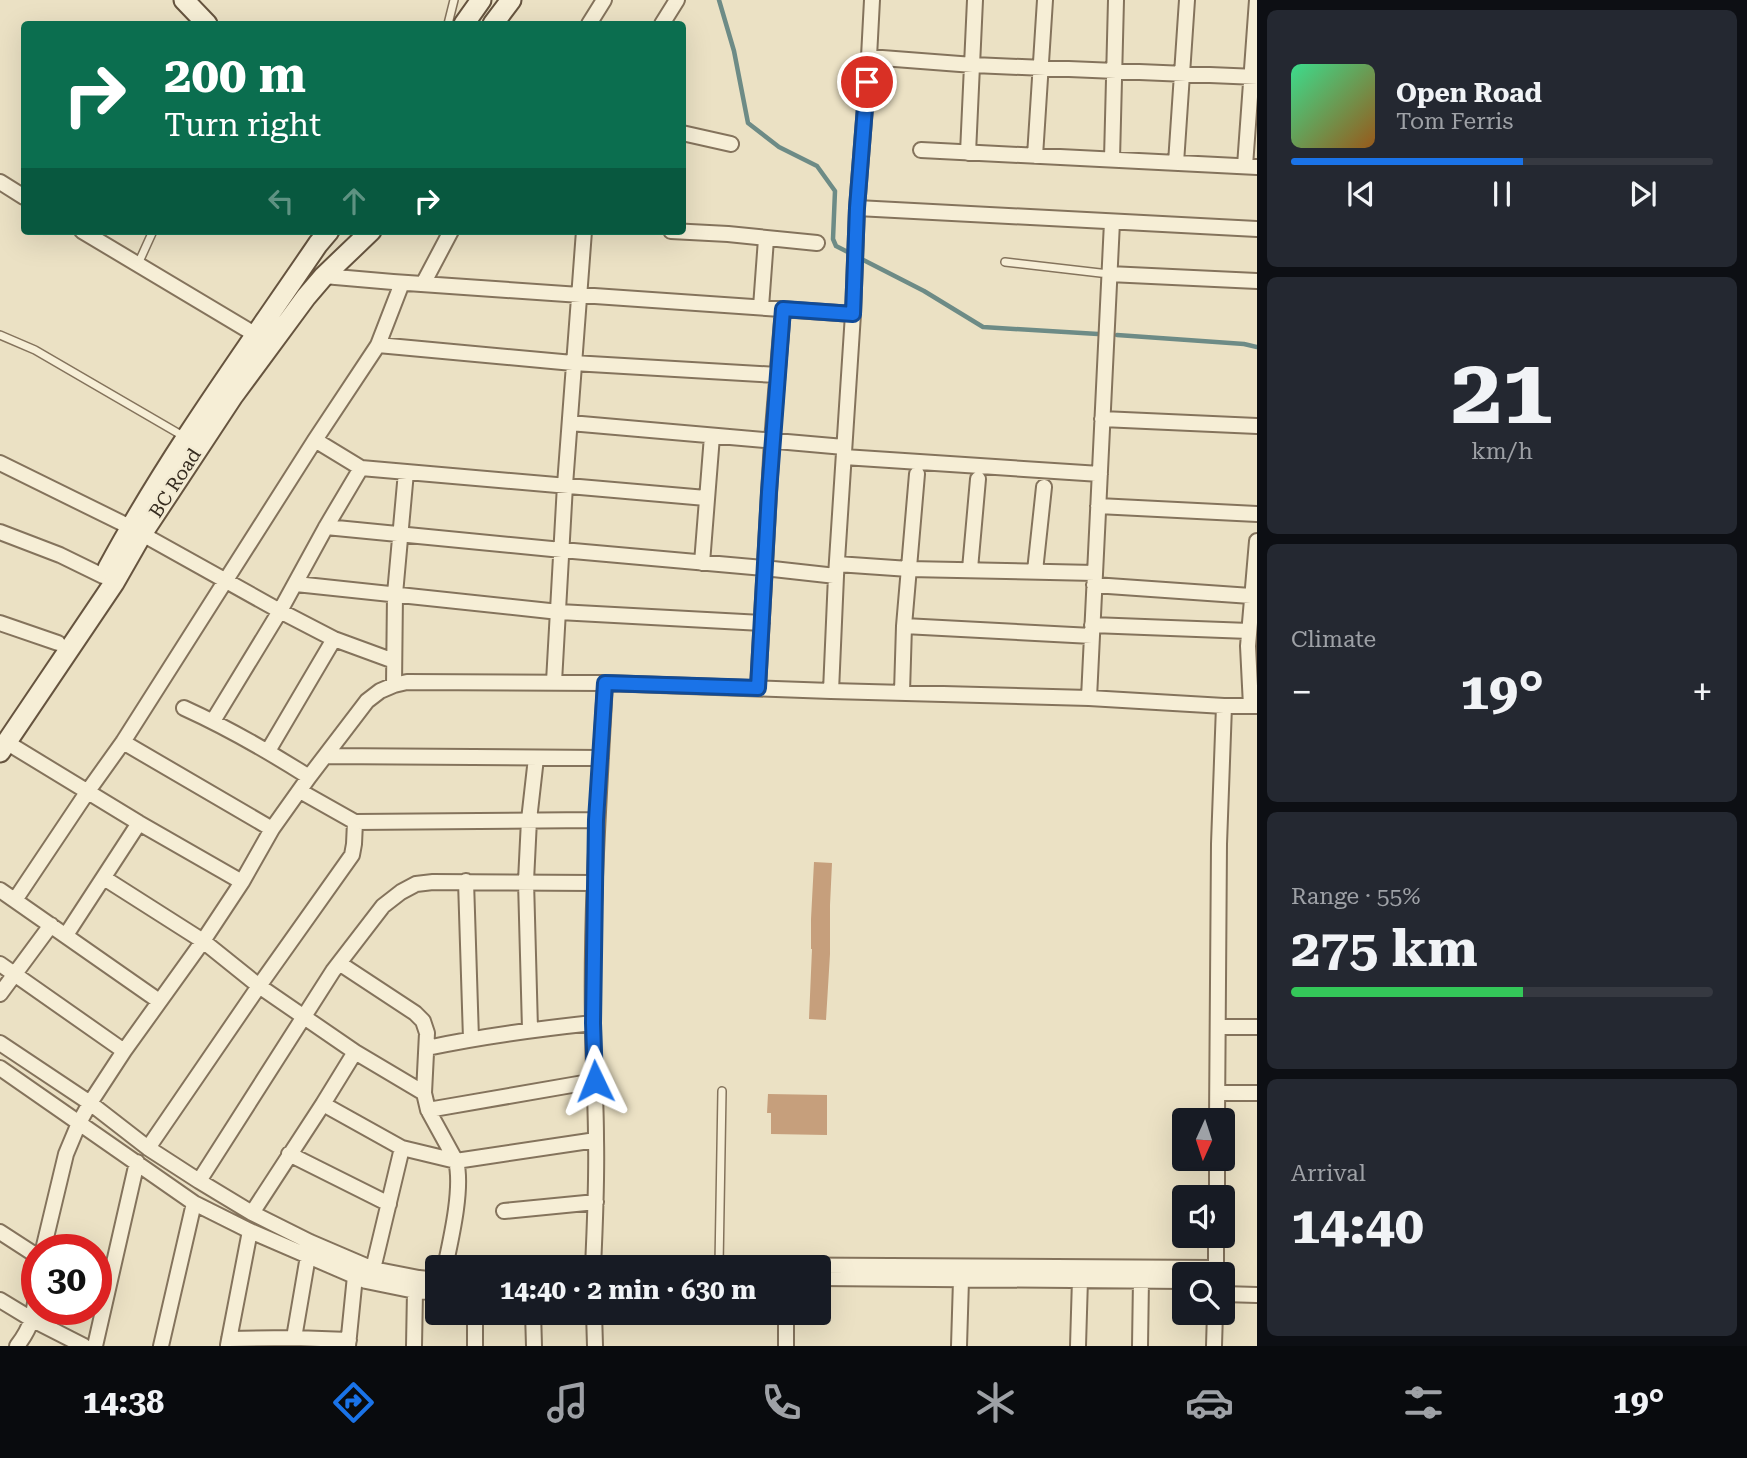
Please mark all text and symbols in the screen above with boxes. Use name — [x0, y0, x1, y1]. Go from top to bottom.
text: 200 m — [164, 47, 306, 104]
icon: right — [49, 49, 140, 140]
pin — [837, 52, 897, 112]
icon: arrive — [848, 63, 886, 101]
text: Open Road — [1396, 78, 1542, 108]
text: Turn right — [164, 106, 321, 144]
text: Tom Ferris — [1396, 108, 1513, 135]
icon: previous — [1342, 175, 1380, 213]
icon: pause — [1483, 175, 1521, 213]
icon: next — [1624, 175, 1662, 213]
icon: left — [262, 182, 300, 220]
icon: ahead — [335, 182, 373, 220]
icon: right — [408, 182, 446, 220]
text: 21 — [1451, 339, 1553, 445]
text: km/h — [1471, 438, 1533, 465]
street label: BC Road — [144, 444, 206, 522]
text: Climate — [1291, 626, 1376, 653]
text: 19° — [1460, 661, 1544, 722]
text: − — [1291, 670, 1312, 714]
text: + — [1692, 670, 1713, 714]
text: Range · 55% — [1291, 883, 1420, 910]
text: 275 km — [1291, 918, 1478, 979]
position arrow — [558, 1044, 632, 1118]
north arrow — [1172, 1108, 1236, 1171]
map controls — [1172, 1108, 1235, 1325]
text: Arrival — [1291, 1160, 1366, 1187]
button: sound — [1172, 1185, 1235, 1248]
text: 14:40 — [1291, 1195, 1424, 1256]
speed limit sign: 30 — [21, 1234, 112, 1325]
button: search — [1172, 1262, 1235, 1325]
text: 14:40 · 2 min · 630 m — [500, 1275, 756, 1305]
icon: directions — [329, 1378, 378, 1427]
icon: music — [543, 1378, 592, 1427]
icon: phone — [757, 1378, 806, 1427]
icon: climate — [971, 1378, 1020, 1427]
icon: car — [1185, 1378, 1234, 1427]
icon: filters — [1399, 1378, 1448, 1427]
text: 14:38 — [82, 1383, 164, 1421]
text: 19° — [1613, 1383, 1665, 1421]

